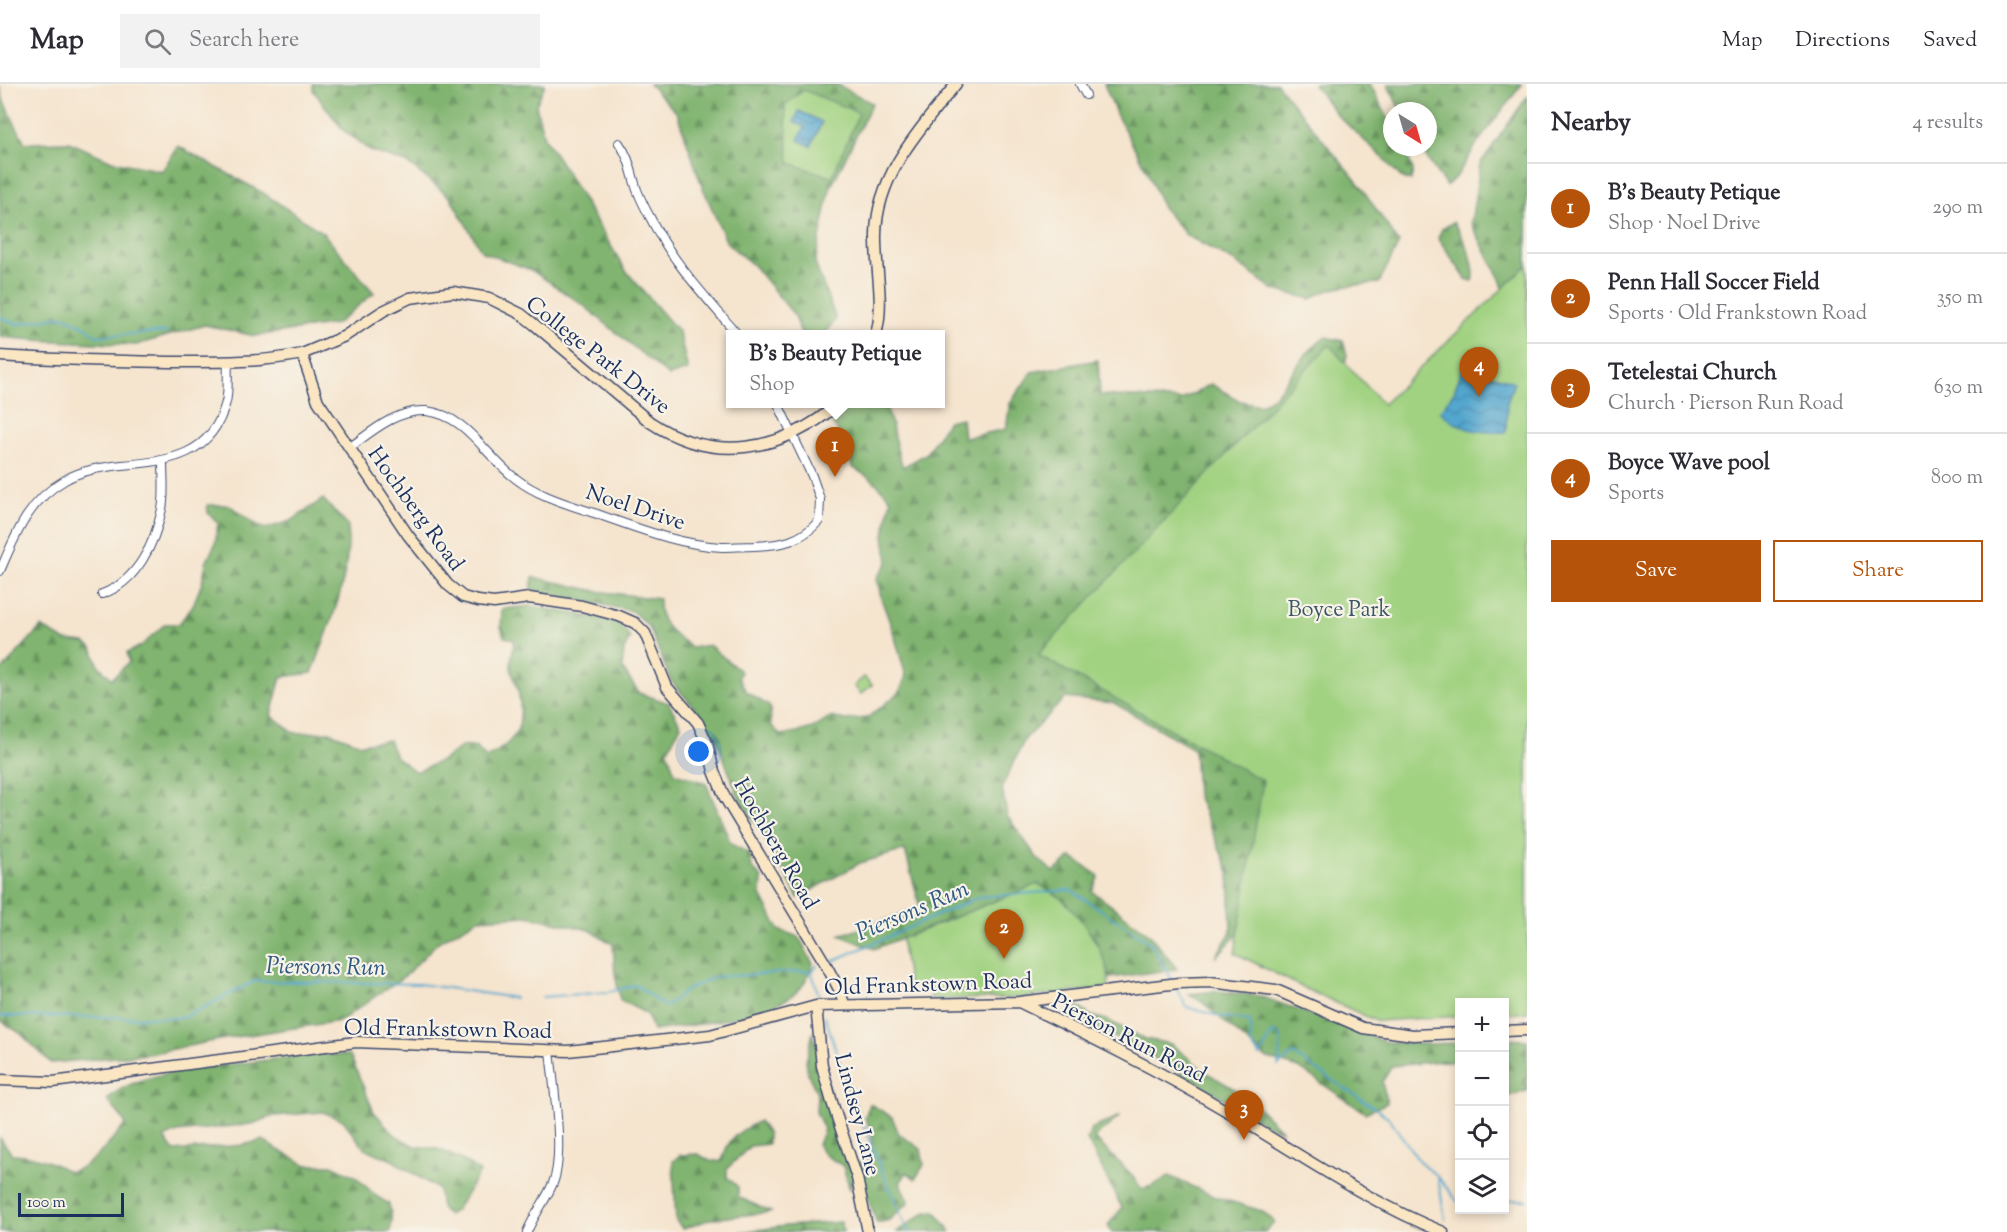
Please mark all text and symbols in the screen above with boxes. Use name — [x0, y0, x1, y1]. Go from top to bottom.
search box — [120, 14, 540, 68]
text: Map — [30, 21, 84, 61]
icon: search — [141, 25, 174, 58]
text: Search here — [189, 25, 299, 57]
text: Map — [1722, 26, 1762, 56]
text: Directions — [1795, 26, 1890, 56]
text: Saved — [1923, 26, 1977, 56]
north arrow — [1383, 102, 1437, 156]
text: Nearby — [1551, 105, 1631, 142]
text: 4 results — [1912, 109, 1983, 138]
text: B's Beauty Petique — [1608, 178, 1780, 210]
text: 1 — [1567, 194, 1574, 223]
text: 290 m — [1933, 194, 1983, 223]
text: Shop · Noel Drive — [1608, 210, 1761, 239]
text: Penn Hall Soccer Field — [1608, 268, 1820, 300]
text: 2 — [1566, 284, 1575, 313]
text: 350 m — [1937, 284, 1983, 313]
street label: College Park Drive — [518, 289, 677, 423]
text: Sports · Old Frankstown Road — [1608, 300, 1867, 329]
popup — [726, 330, 945, 408]
text: B's Beauty Petique — [749, 339, 922, 371]
pin: 4 — [1460, 348, 1498, 397]
text: Tetelestai Church — [1608, 358, 1777, 390]
text: Shop — [749, 371, 795, 400]
text: 3 — [1566, 374, 1575, 403]
text: 630 m — [1934, 374, 1983, 403]
text: Church · Pierson Run Road — [1608, 390, 1844, 419]
pin: 1 — [816, 428, 854, 477]
street label: Hochberg Road — [358, 441, 471, 579]
text: Boyce Wave pool — [1608, 448, 1770, 480]
text: 4 — [1565, 464, 1576, 493]
text: 800 m — [1931, 464, 1983, 493]
street label: Noel Drive — [581, 478, 689, 540]
text: Sports — [1608, 480, 1664, 509]
button: Save — [1551, 540, 1761, 602]
button: Share — [1773, 540, 1983, 602]
park label: Boyce Park — [1288, 595, 1390, 627]
your location — [684, 737, 713, 766]
street label: Hochberg Road — [724, 773, 825, 916]
water label: Piersons Run — [851, 873, 975, 951]
pin: 2 — [984, 910, 1024, 959]
water label: Piersons Run — [266, 950, 387, 986]
street label: Old Frankstown Road — [824, 966, 1033, 1006]
street label: Pierson Run Road — [1046, 987, 1212, 1093]
map controls — [1455, 998, 1509, 1214]
button: + — [1455, 998, 1509, 1052]
street label: Old Frankstown Road — [344, 1013, 552, 1049]
street label: Lindsey Lane — [824, 1050, 888, 1179]
button: − — [1455, 1052, 1509, 1106]
pin: 3 — [1224, 1090, 1264, 1140]
button: locate — [1455, 1106, 1509, 1160]
button: layers — [1455, 1160, 1509, 1214]
scale bar — [18, 1190, 124, 1218]
text: 100 m — [27, 1192, 66, 1215]

